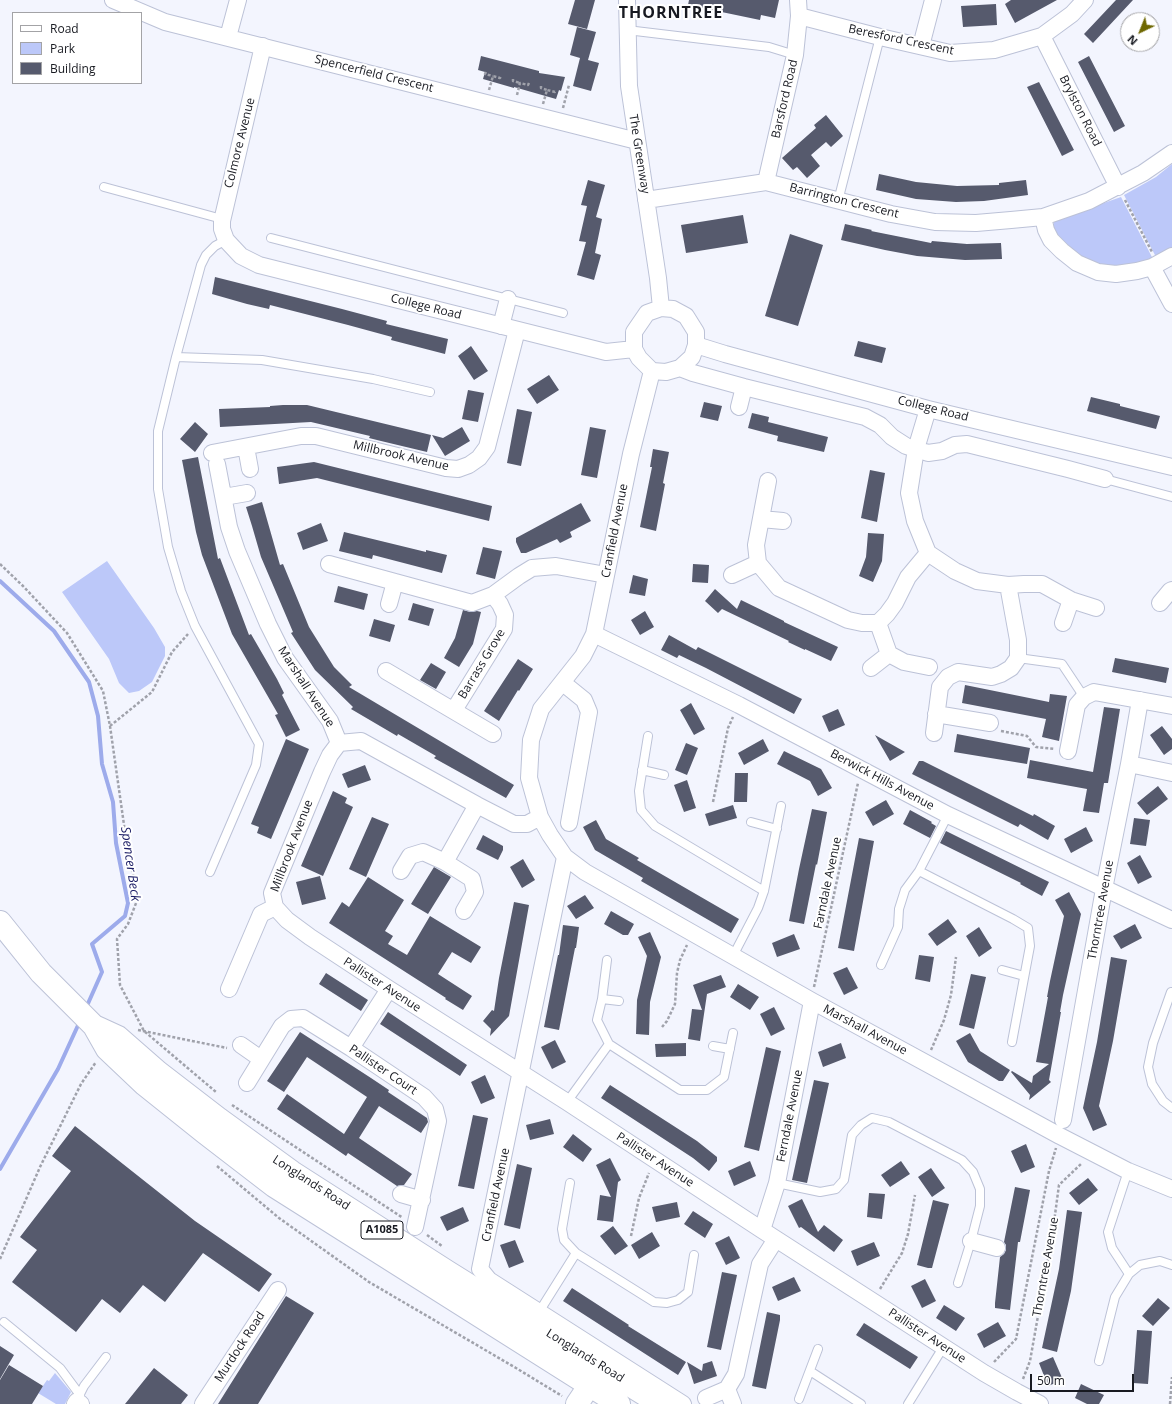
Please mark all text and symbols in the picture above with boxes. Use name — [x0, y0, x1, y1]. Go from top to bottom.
district label: THORNTREE — [619, 3, 723, 23]
legend — [12, 12, 142, 84]
north arrow — [1120, 12, 1160, 52]
text: Road — [50, 20, 79, 37]
street label: Beresford Crescent — [847, 22, 955, 58]
text: N — [1124, 32, 1141, 49]
text: Park — [50, 40, 75, 57]
street label: Spencerfield Crescent — [313, 52, 435, 96]
street label: Barsford Road — [769, 58, 801, 140]
text: Building — [50, 60, 95, 77]
street label: Brylston Road — [1056, 73, 1104, 149]
street label: Colmore Avenue — [222, 96, 258, 190]
street label: The Greenway — [626, 113, 652, 195]
street label: Barrington Crescent — [788, 180, 900, 222]
street label: College Road — [389, 291, 463, 323]
street label: College Road — [896, 393, 970, 425]
street label: Millbrook Avenue — [352, 438, 450, 474]
street label: Cranfield Avenue — [599, 483, 631, 579]
street label: Barrass Grove — [455, 626, 509, 702]
street label: Marshall Avenue — [275, 644, 337, 730]
street label: Berwick Hills Avenue — [828, 747, 936, 813]
street label: Millbrook Avenue — [268, 798, 316, 894]
water label: Spencer Beck — [117, 826, 143, 902]
street label: Farndale Avenue — [811, 836, 845, 930]
street label: Thorntree Avenue — [1085, 859, 1117, 961]
street label: Pallister Avenue — [341, 955, 423, 1015]
street label: Marshall Avenue — [821, 1002, 909, 1058]
street label: Pallister Court — [346, 1042, 420, 1098]
street label: Ferndale Avenue — [774, 1069, 806, 1163]
street label: Pallister Avenue — [614, 1130, 696, 1190]
street label: Cranfield Avenue — [479, 1147, 513, 1243]
street label: Longlands Road — [270, 1153, 352, 1213]
street label: Thorntree Avenue — [1030, 1216, 1062, 1318]
road number: A1085 — [361, 1221, 403, 1239]
street label: Pallister Avenue — [886, 1306, 968, 1366]
street label: Murdock Road — [212, 1309, 268, 1385]
street label: Longlands Road — [543, 1326, 627, 1386]
scale bar — [1032, 1366, 1136, 1392]
text: 50 m — [1037, 1372, 1065, 1389]

